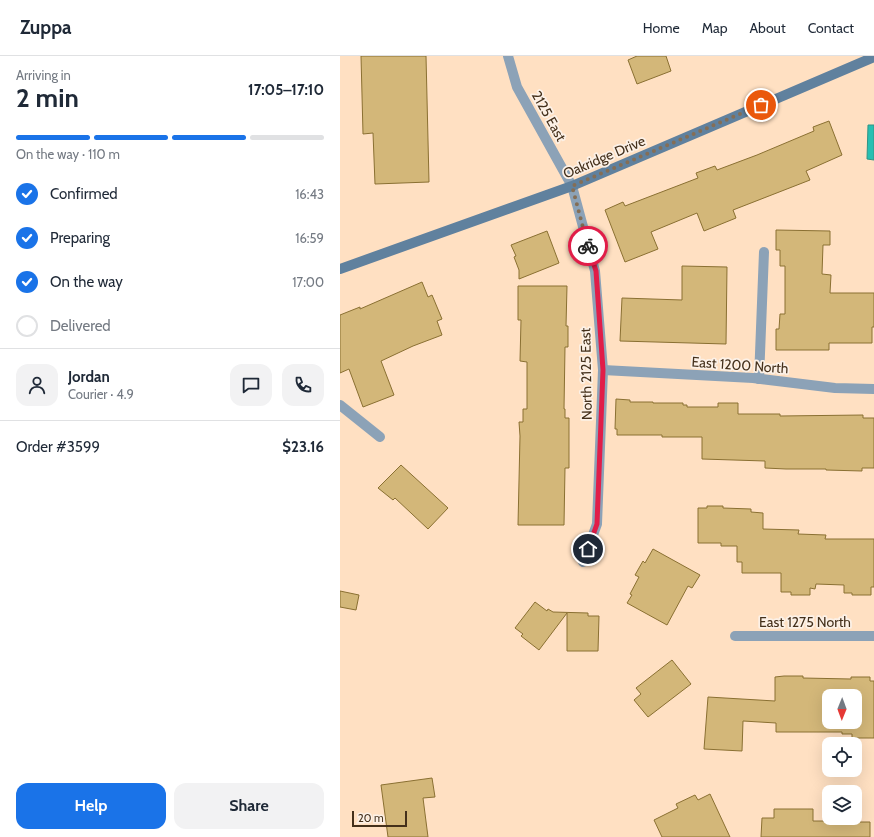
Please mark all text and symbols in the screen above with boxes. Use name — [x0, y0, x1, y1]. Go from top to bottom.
text: Zuppa — [20, 16, 72, 39]
text: Home — [643, 19, 680, 37]
text: Map — [702, 19, 727, 37]
text: About — [749, 19, 786, 37]
text: Contact — [808, 19, 854, 37]
text: Arriving in — [16, 67, 71, 83]
text: 17:05–17:10 — [248, 81, 324, 99]
text: 2 min — [16, 82, 79, 114]
street label: 2125 East — [528, 88, 570, 145]
pin — [744, 88, 778, 122]
icon: bag — [750, 94, 772, 116]
street label: Oakridge Drive — [560, 132, 648, 182]
text: On the way · 110 m — [16, 146, 120, 162]
icon: check — [16, 183, 38, 205]
text: Confirmed — [50, 185, 118, 203]
text: 16:43 — [295, 186, 324, 202]
courier — [568, 226, 608, 266]
icon: check — [16, 227, 38, 249]
text: Preparing — [50, 229, 110, 247]
text: 16:59 — [295, 230, 324, 246]
icon: bike — [577, 235, 599, 257]
icon: check — [16, 271, 38, 293]
text: On the way — [50, 273, 123, 291]
text: 17:00 — [292, 274, 324, 290]
text: Delivered — [50, 317, 111, 335]
street label: North 2125 East — [576, 327, 596, 420]
street label: East 1200 North — [691, 353, 789, 377]
button: person — [16, 364, 58, 406]
button: chat — [230, 364, 272, 406]
button: phone — [282, 364, 324, 406]
text: Jordan — [68, 368, 110, 386]
text: Courier · 4.9 — [68, 386, 134, 402]
text: Order #3599 — [16, 438, 100, 456]
text: $23.16 — [282, 438, 324, 456]
pin — [571, 532, 605, 566]
icon: home — [577, 538, 599, 560]
street label: East 1275 North — [759, 613, 851, 631]
north arrow — [822, 689, 862, 729]
map controls — [822, 689, 862, 825]
button: locate — [822, 737, 862, 777]
button: Help — [16, 783, 166, 829]
button: Share — [174, 783, 324, 829]
button: layers — [822, 785, 862, 825]
scale bar — [352, 809, 407, 828]
text: 20 m — [358, 811, 384, 825]

